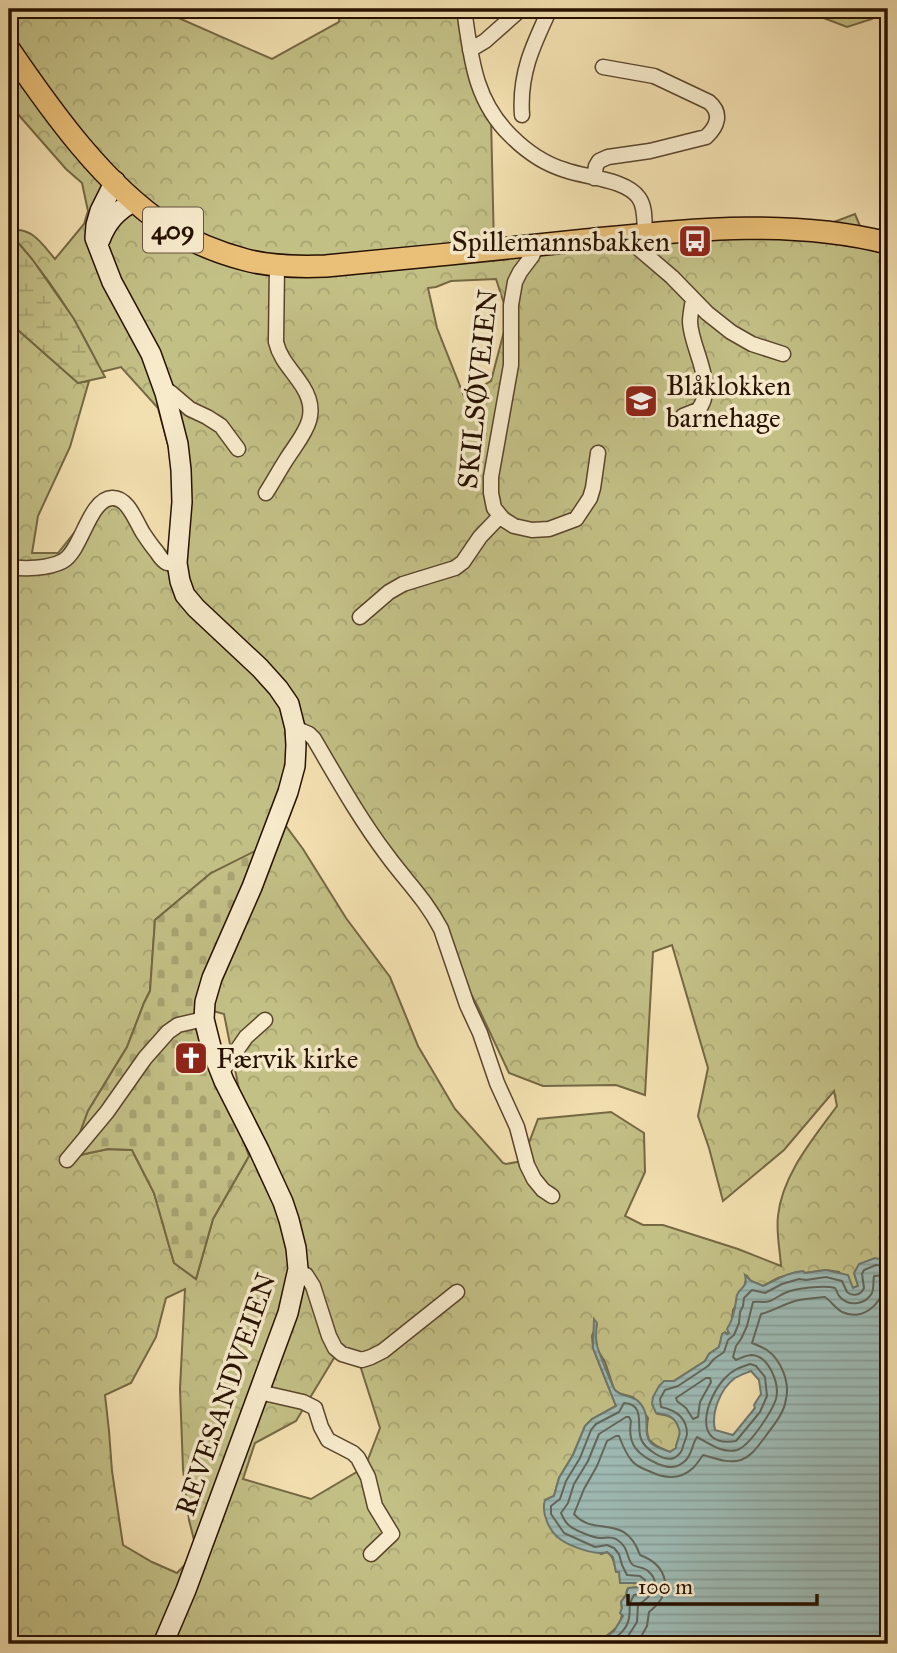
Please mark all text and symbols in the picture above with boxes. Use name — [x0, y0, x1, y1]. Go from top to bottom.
road number: 409 — [143, 207, 203, 252]
bus stop icon: Spillemannsbakken — [676, 222, 714, 260]
place label: Spillemannsbakken — [452, 224, 670, 259]
street label: SKILSØVEIEN — [450, 287, 505, 491]
place label: Blåklokken barnehage — [666, 368, 791, 435]
school or university icon: Blåklokken barnehage — [622, 382, 660, 420]
church icon: Færvik kirke — [172, 1039, 210, 1077]
place label: Færvik kirke — [216, 1041, 358, 1076]
street label: REVESANDVEIEN — [168, 1268, 283, 1520]
scale bar — [628, 1562, 816, 1606]
text: 100 m — [638, 1574, 693, 1600]

